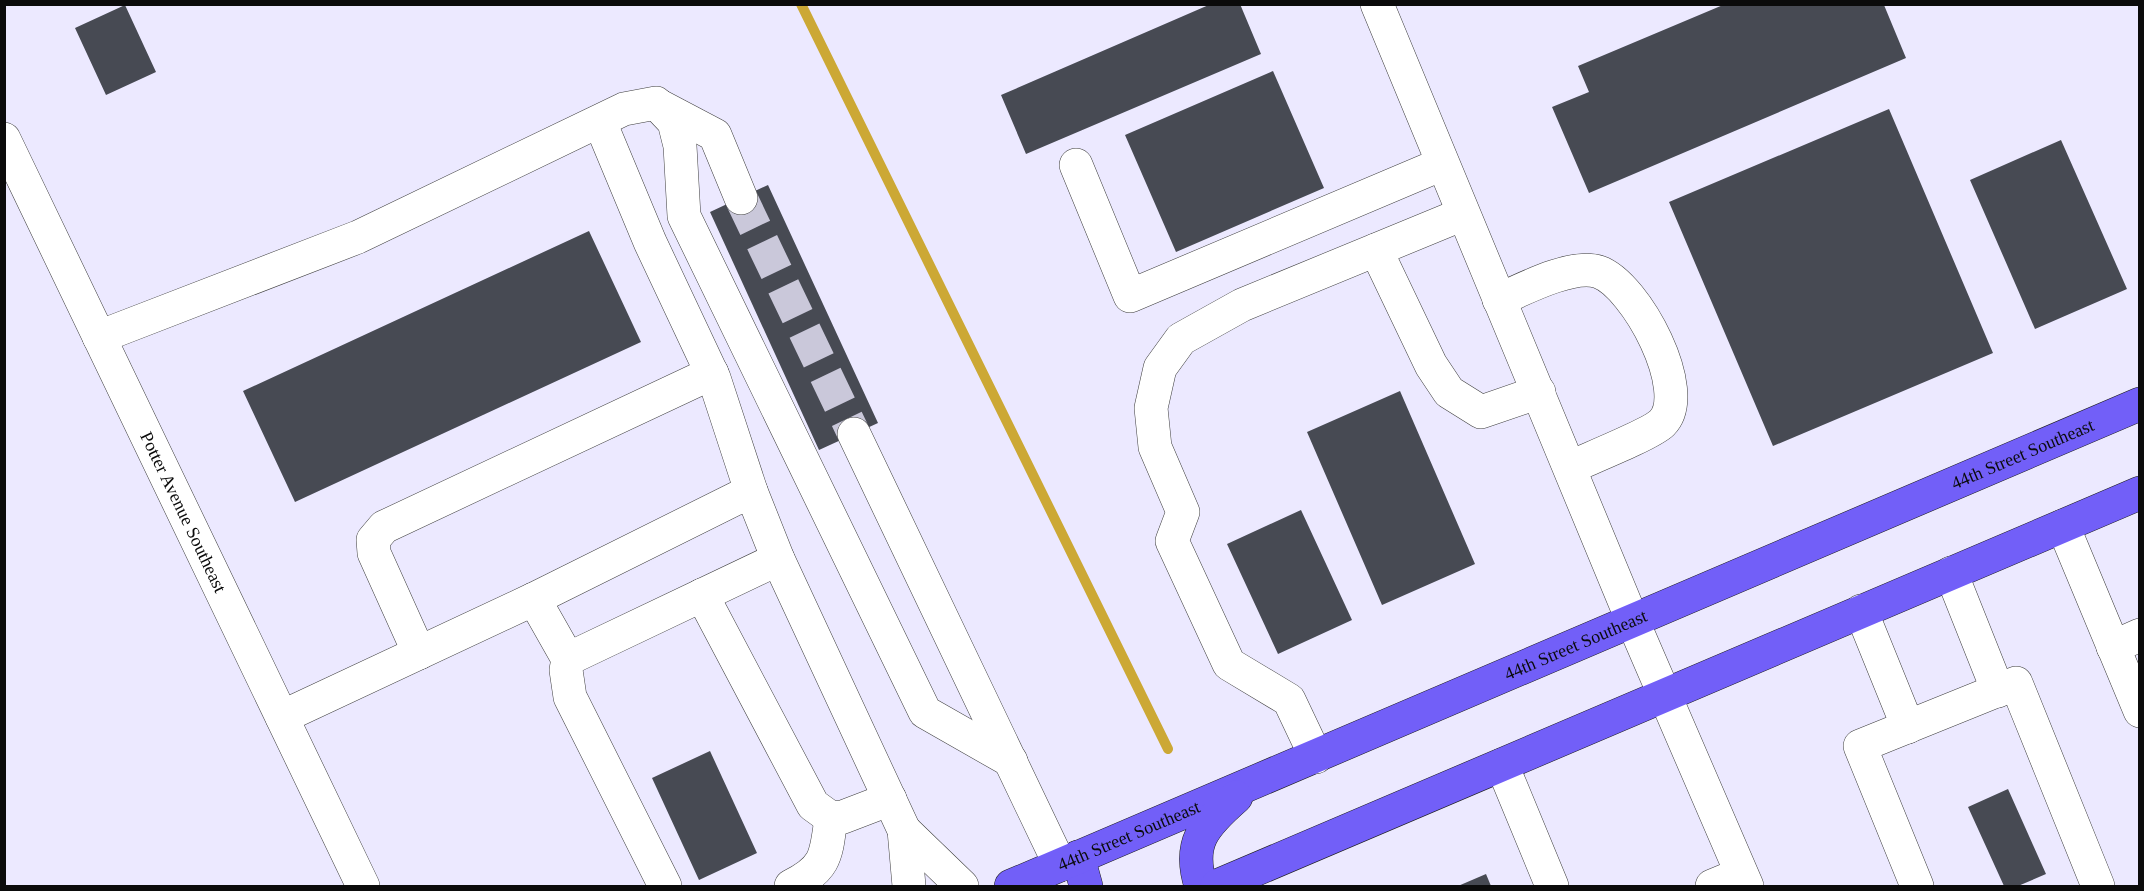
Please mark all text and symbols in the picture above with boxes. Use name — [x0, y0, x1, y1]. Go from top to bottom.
street label: 44th Street Southeast — [1948, 415, 2097, 493]
street label: Potter Avenue Southeast — [136, 429, 230, 596]
street label: 44th Street Southeast — [1501, 606, 1650, 684]
street label: 44th Street Southeast — [1054, 796, 1203, 875]

